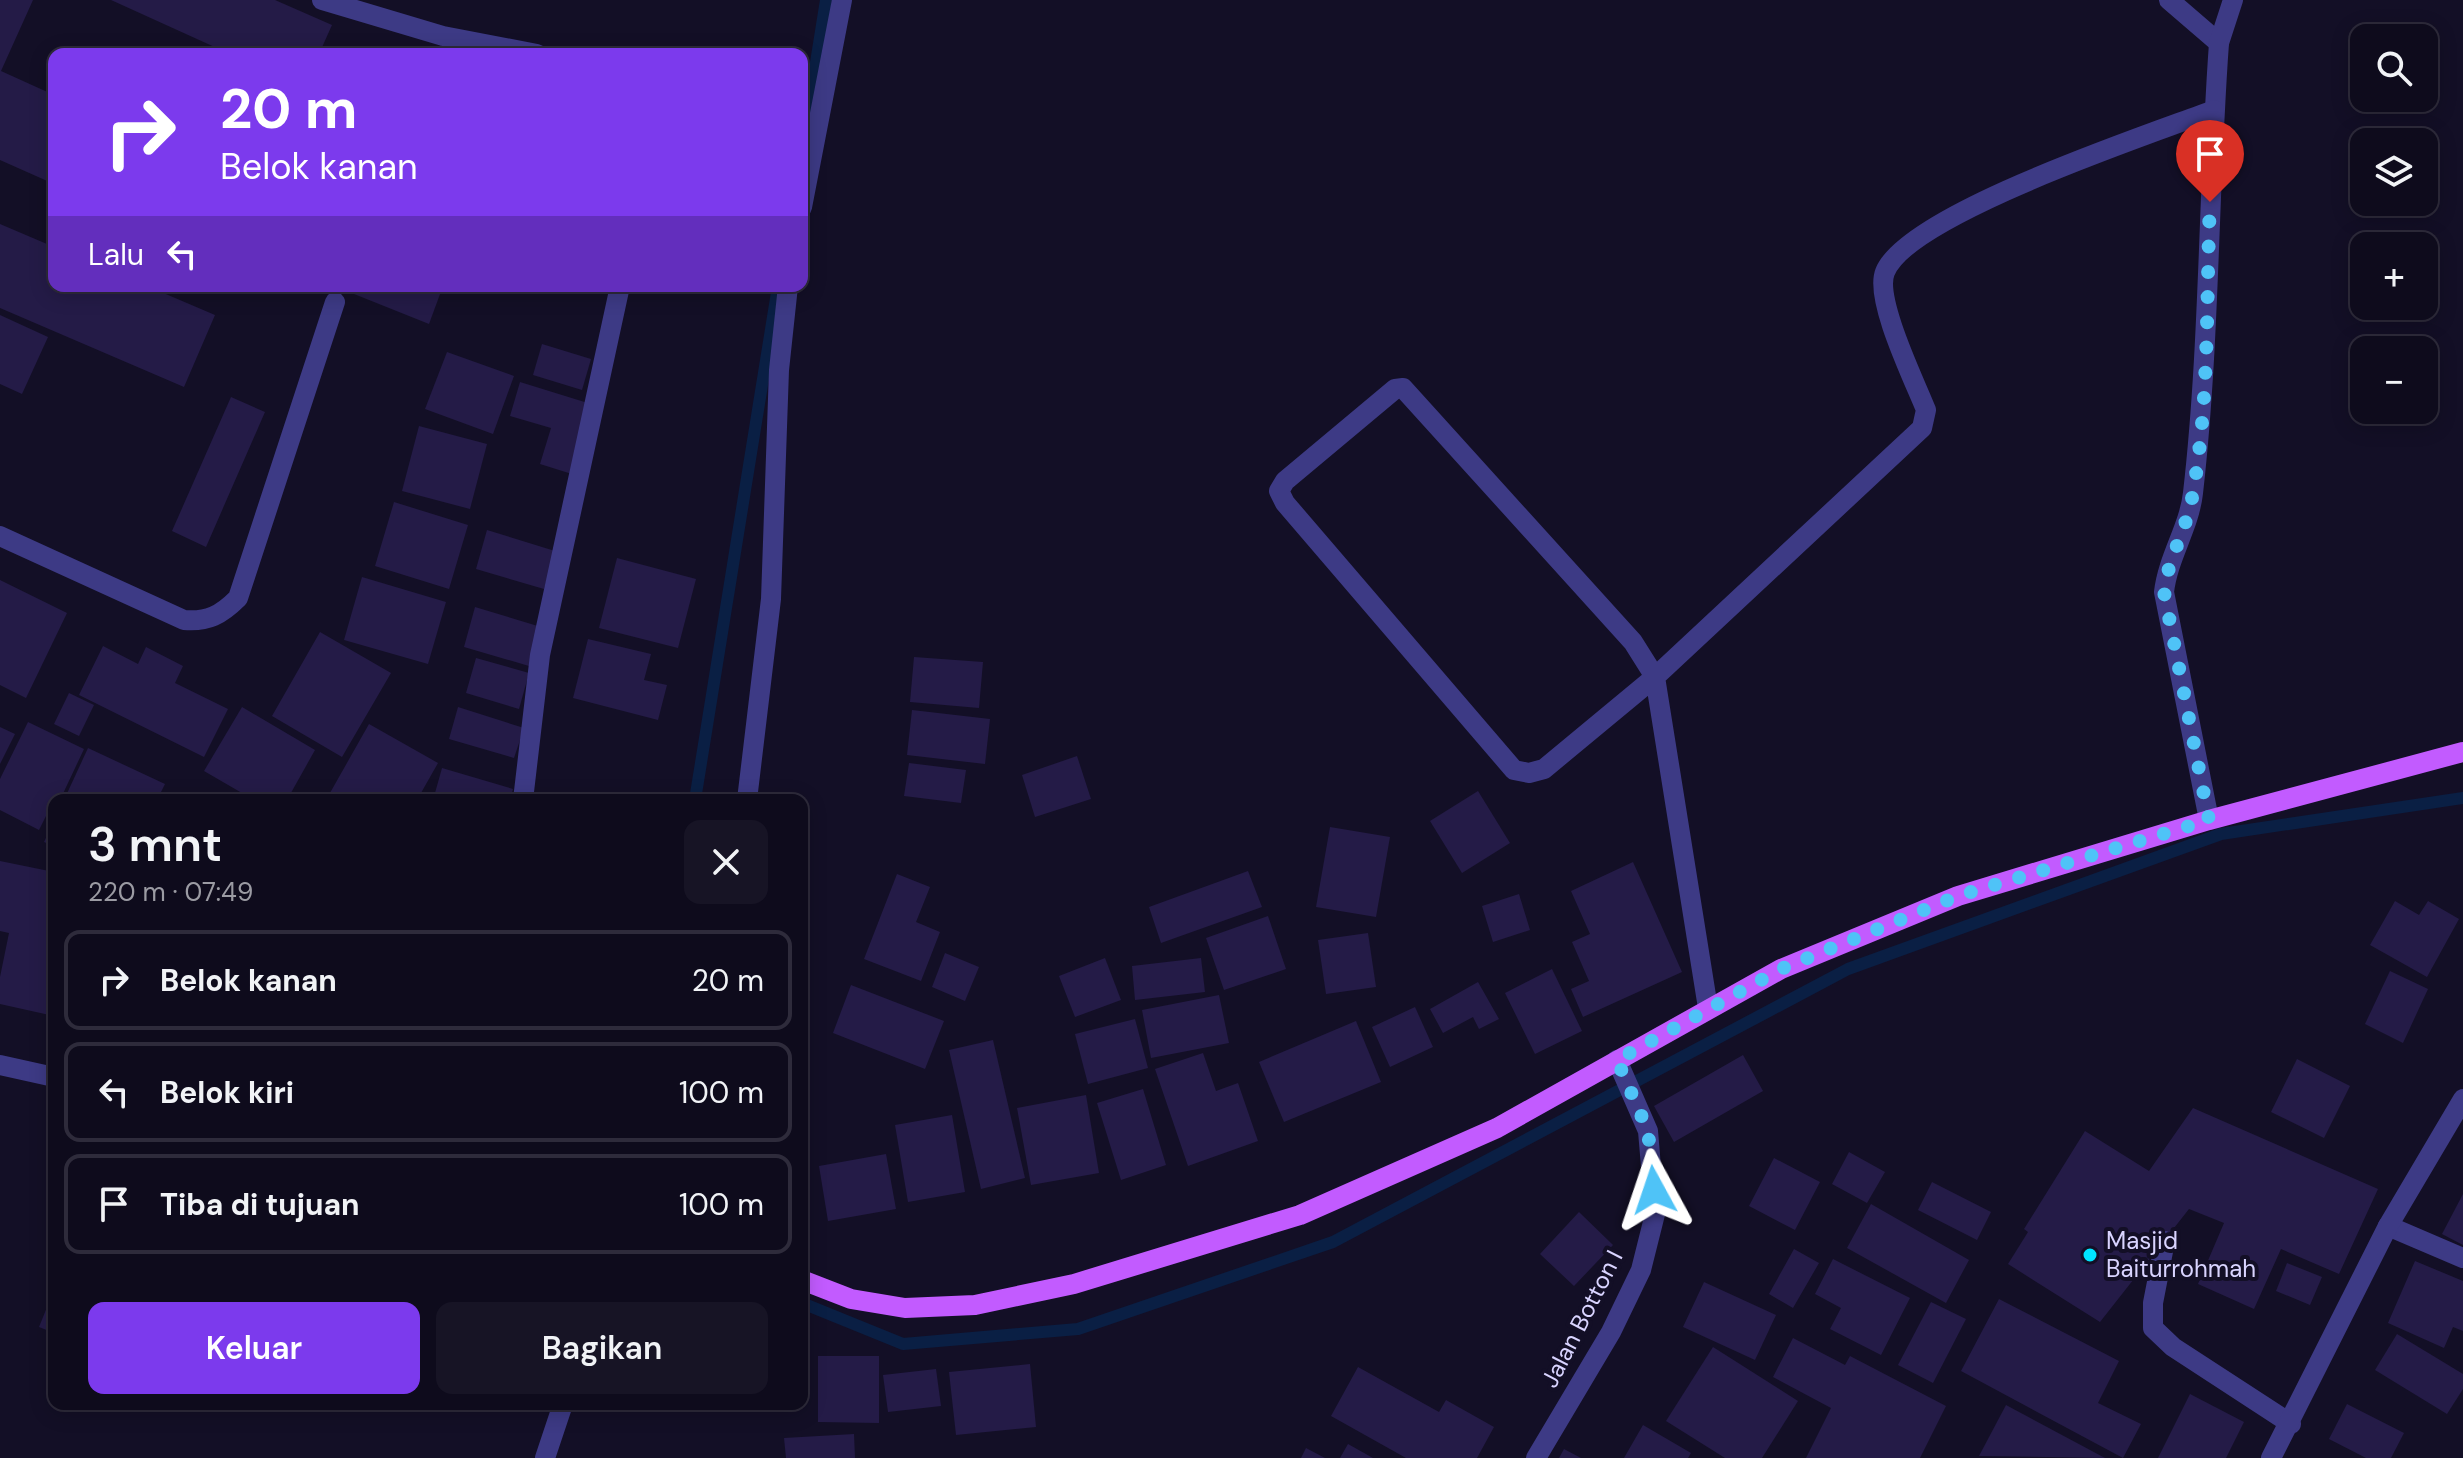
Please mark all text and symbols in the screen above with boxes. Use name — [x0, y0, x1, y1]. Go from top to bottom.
map controls — [2350, 24, 2438, 424]
button: search — [2350, 24, 2438, 112]
text: 20 m — [220, 72, 357, 145]
icon: right — [88, 80, 192, 184]
pin — [2176, 120, 2244, 202]
button: layers — [2350, 128, 2438, 216]
icon: arrive — [2188, 132, 2232, 176]
text: Belok kanan — [220, 143, 418, 190]
icon: left — [160, 232, 204, 276]
button: + — [2350, 232, 2438, 320]
text: Lalu — [88, 235, 144, 274]
button: − — [2350, 336, 2438, 424]
text: 3 mnt — [88, 813, 222, 876]
button: close — [684, 820, 768, 904]
text: 220 m · 07:49 — [88, 875, 253, 909]
icon: right — [92, 958, 136, 1002]
text: Belok kanan — [160, 961, 337, 1000]
text: 20 m — [692, 961, 764, 1000]
icon: left — [92, 1070, 136, 1114]
text: Belok kiri — [160, 1073, 294, 1112]
text: 100 m — [679, 1073, 764, 1112]
position arrow — [1612, 1148, 1696, 1232]
icon: arrive — [92, 1182, 136, 1226]
text: Tiba di tujuan — [160, 1185, 360, 1224]
text: 100 m — [679, 1185, 764, 1224]
place label: Masjid Baiturrohmah — [2106, 1225, 2256, 1284]
street label: Jalan Botton I — [1534, 1245, 1629, 1393]
marker: Masjid Baiturrohmah — [2081, 1246, 2099, 1264]
button: Keluar — [88, 1302, 420, 1394]
button: Bagikan — [436, 1302, 768, 1394]

